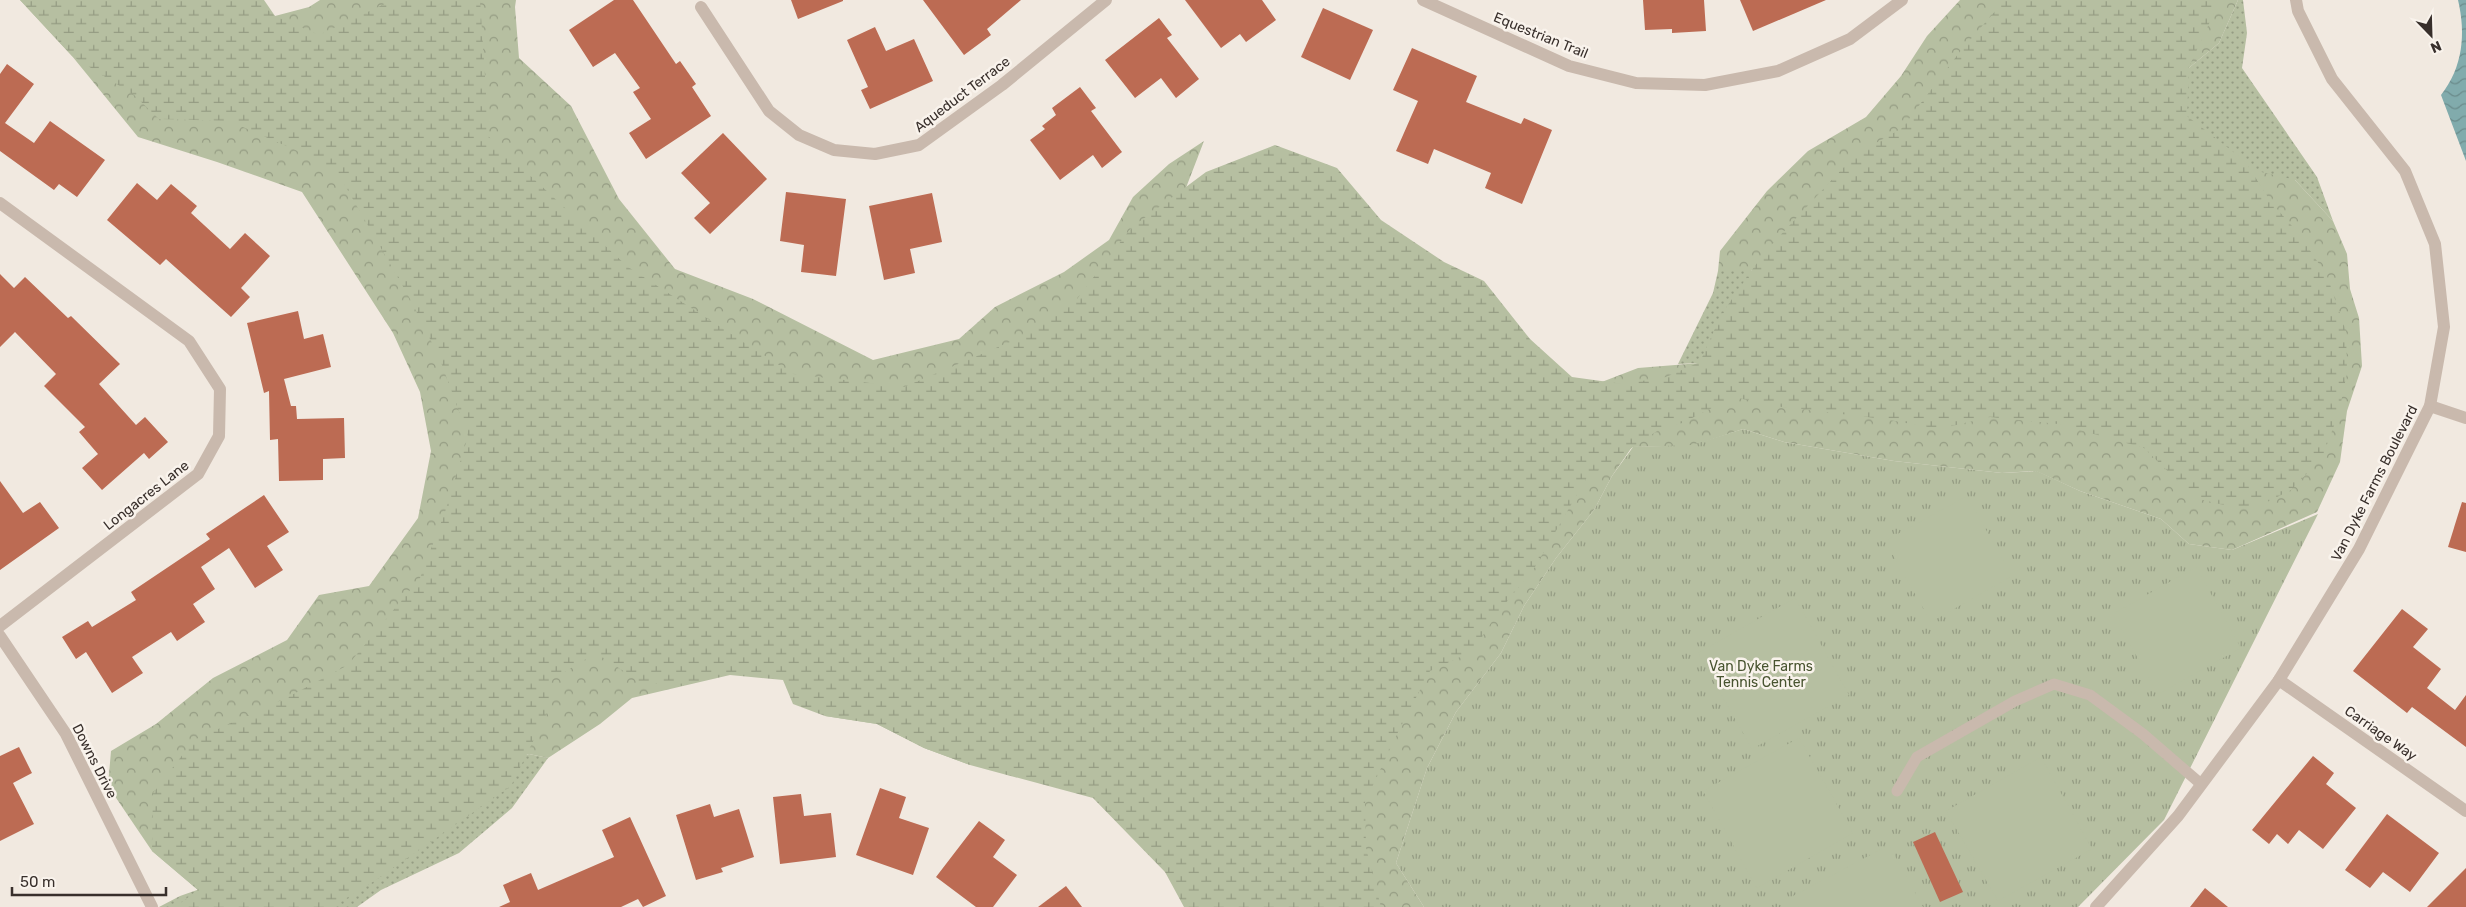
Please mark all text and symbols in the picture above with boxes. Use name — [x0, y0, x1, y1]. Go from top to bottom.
street label: Equestrian Trail — [1491, 9, 1591, 62]
north arrow — [2406, 10, 2456, 60]
text: N — [2428, 37, 2444, 56]
street label: Aqueduct Terrace — [911, 53, 1014, 136]
street label: Van Dyke Farms Boulevard — [2328, 402, 2421, 564]
street label: Longacres Lane — [100, 457, 192, 534]
park label: Van Dyke Farms Tennis Center — [1709, 658, 1813, 691]
street label: Carriage Way — [2341, 702, 2420, 765]
street label: Downs Drive — [68, 721, 121, 802]
scale bar — [12, 864, 166, 896]
text: 50 m — [20, 873, 55, 891]

